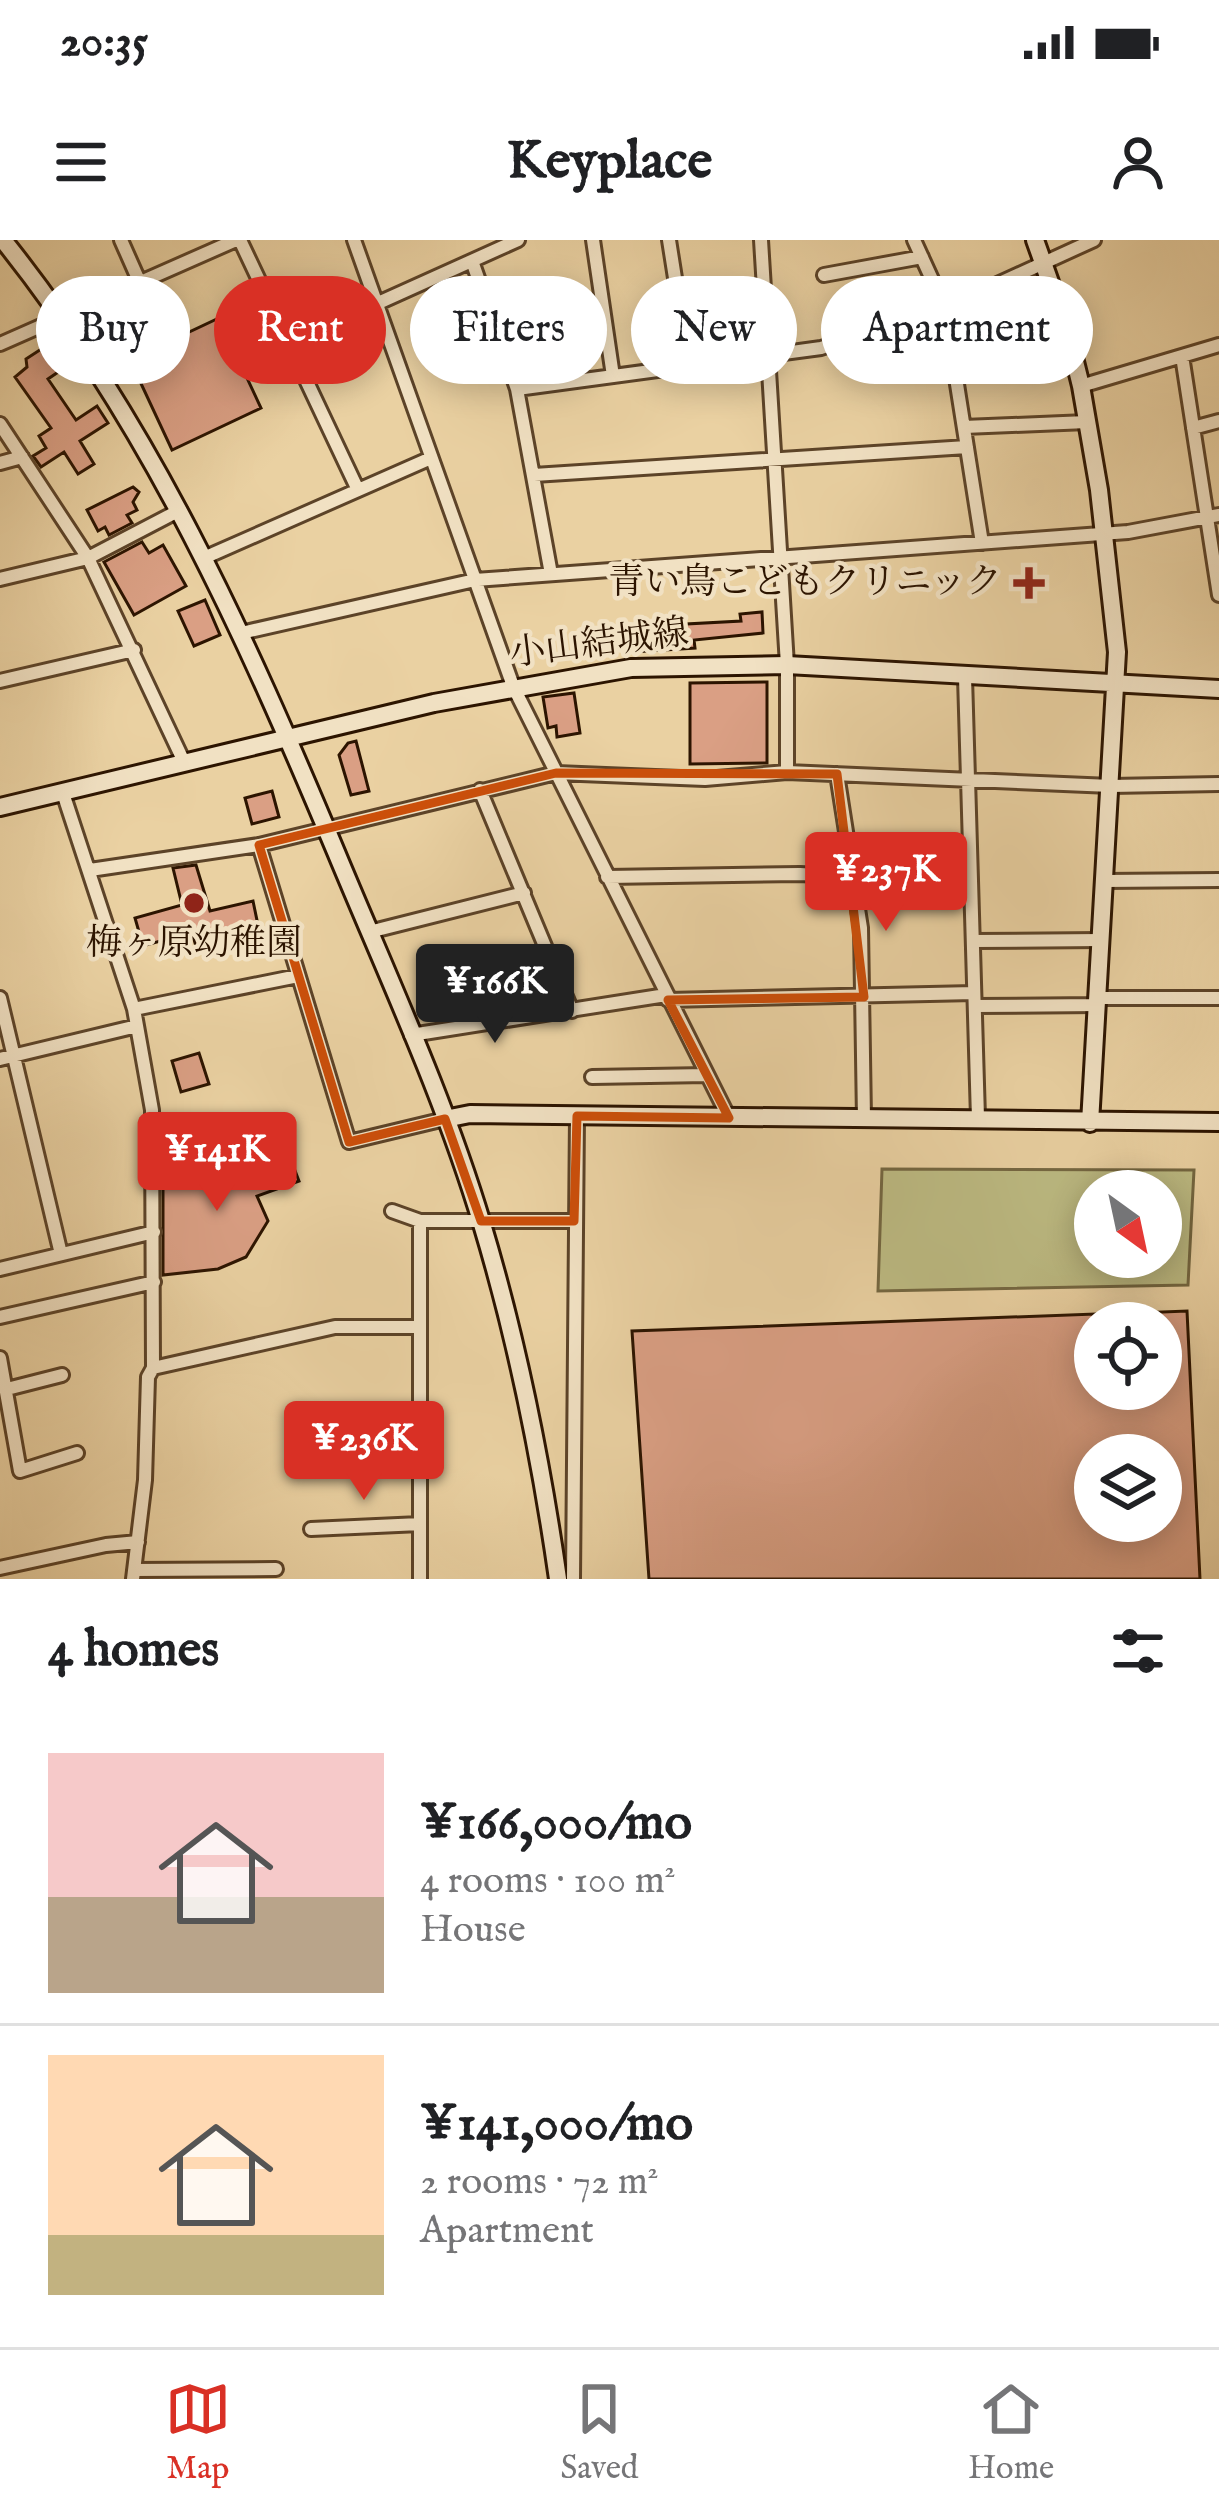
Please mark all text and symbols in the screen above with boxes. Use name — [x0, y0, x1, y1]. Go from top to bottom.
text: 20:35 — [60, 14, 148, 71]
text: Keyplace — [507, 128, 712, 197]
icon: menu — [48, 129, 114, 195]
icon: person — [1105, 129, 1171, 195]
chip: Buy — [36, 276, 190, 384]
chip: Rent — [214, 276, 386, 384]
chip: Filters — [410, 276, 607, 384]
chip: New — [631, 276, 797, 384]
chip: Apartment — [821, 276, 1093, 384]
place label: 青い鳥こどもクリニック — [608, 560, 1002, 606]
marker: 青い鳥こどもクリニック — [1013, 567, 1045, 599]
street label: 小山結城線 — [507, 610, 691, 678]
pin: ¥237K — [802, 832, 970, 934]
text: ¥237K — [832, 846, 940, 895]
marker: 梅ヶ原幼稚園 — [181, 890, 207, 916]
place label: 梅ヶ原幼稚園 — [86, 921, 302, 967]
pin: ¥166K — [411, 944, 579, 1046]
text: ¥166K — [443, 958, 547, 1007]
pin: ¥141K — [133, 1112, 301, 1214]
text: ¥141K — [165, 1126, 269, 1175]
north arrow — [1074, 1170, 1182, 1278]
map controls — [1074, 1170, 1182, 1542]
button: locate — [1074, 1302, 1182, 1410]
pin: ¥236K — [280, 1401, 448, 1503]
text: ¥236K — [311, 1415, 417, 1464]
button: layers — [1074, 1434, 1182, 1542]
icon: filters — [1105, 1618, 1171, 1684]
text: 4 homes — [48, 1619, 219, 1684]
text: ¥166,000/mo — [420, 1792, 692, 1857]
icon: home — [144, 1801, 288, 1945]
text: 4 rooms · 100 m² — [420, 1857, 676, 1906]
text: House — [420, 1906, 526, 1955]
text: ¥141,000/mo — [420, 2093, 693, 2158]
icon: home — [144, 2103, 288, 2247]
text: 2 rooms · 72 m² — [420, 2158, 659, 2207]
text: Apartment — [420, 2207, 594, 2256]
tab: Map — [165, 2376, 231, 2490]
tab: Saved — [560, 2376, 638, 2490]
tab: Home — [968, 2376, 1054, 2490]

